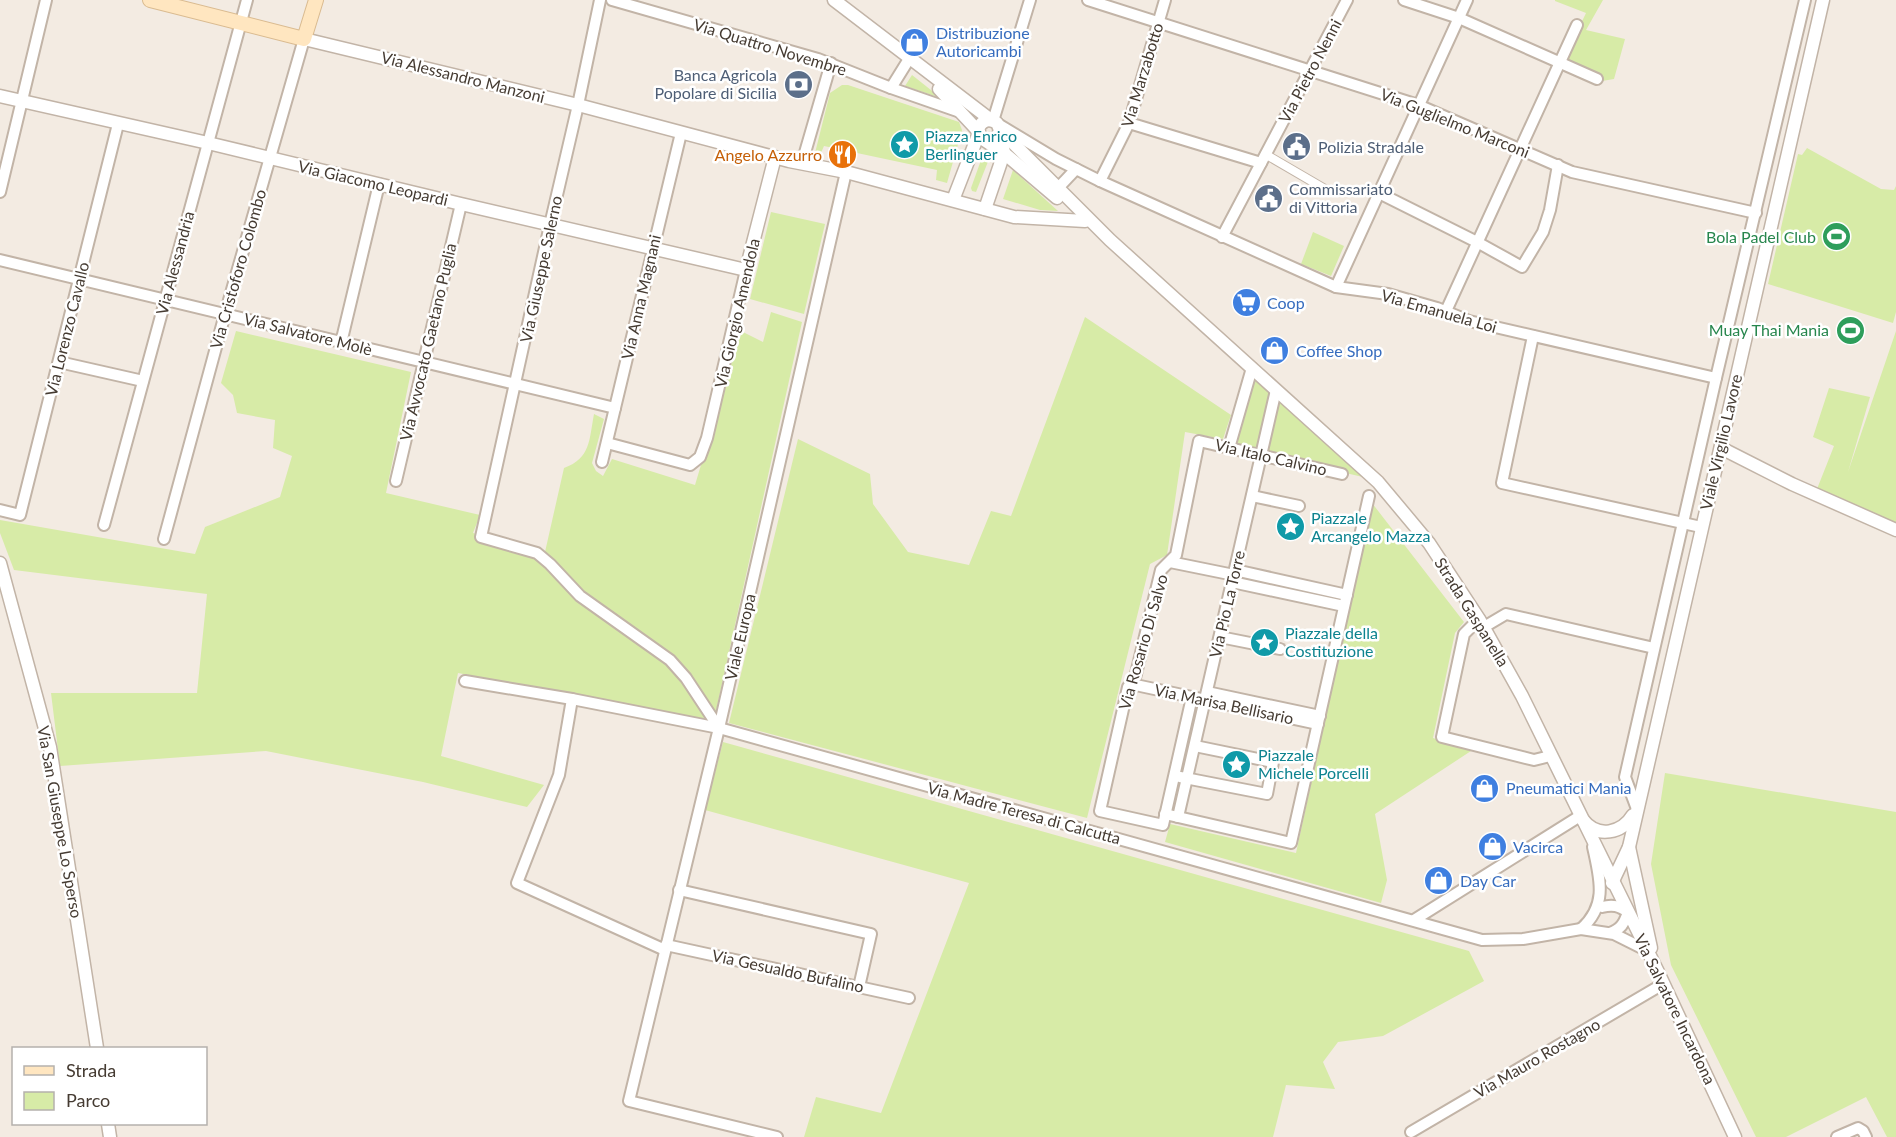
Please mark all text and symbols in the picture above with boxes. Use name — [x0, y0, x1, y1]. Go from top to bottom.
street label: Via Quattro Novembre — [691, 14, 849, 79]
street label: Via Pietro Nenni — [1274, 16, 1345, 126]
street label: Via Marzabotto — [1117, 20, 1166, 129]
place label: Distribuzione Autoricambi — [936, 23, 1030, 60]
shop icon: Distribuzione Autoricambi — [899, 26, 931, 58]
street label: Via Alessandro Manzoni — [379, 47, 547, 106]
place label: Banca Agricola Popolare di Sicilia — [655, 65, 777, 102]
bank icon: Banca Agricola Popolare di Sicilia — [782, 68, 814, 100]
street label: Via Guglielmo Marconi — [1378, 84, 1532, 161]
place label: Piazza Enrico Berlinguer — [925, 126, 1017, 163]
place icon: Piazza Enrico Berlinguer — [888, 129, 920, 161]
public building icon: Polizia Stradale — [1281, 131, 1313, 163]
place label: Polizia Stradale — [1318, 137, 1424, 156]
restaurant icon: Angelo Azzurro — [827, 139, 859, 171]
place label: Angelo Azzurro — [715, 145, 822, 164]
street label: Via Giacomo Leopardi — [296, 156, 450, 209]
place label: Commissariato di Vittoria — [1289, 179, 1393, 216]
public building icon: Commissariato di Vittoria — [1252, 182, 1284, 214]
street label: Via Cristoforo Colombo — [206, 187, 269, 351]
street label: Via Giuseppe Salerno — [516, 194, 565, 344]
street label: Via Alessandria — [152, 209, 197, 317]
sports icon: Bola Padel Club — [1821, 221, 1853, 253]
place label: Bola Padel Club — [1706, 227, 1816, 246]
street label: Via Anna Magnani — [617, 233, 664, 361]
street label: Via Giorgio Amendola — [710, 236, 763, 389]
street label: Via Avvocato Gaetano Puglia — [396, 241, 460, 443]
street label: Via Lorenzo Cavallo — [41, 260, 92, 398]
street label: Via Emanuela Loi — [1379, 285, 1499, 336]
supermarket icon: Coop — [1230, 287, 1262, 319]
place label: Coop — [1267, 293, 1305, 312]
street label: Via Salvatore Molè — [242, 308, 374, 359]
sports icon: Muay Thai Mania — [1834, 314, 1866, 346]
place label: Muay Thai Mania — [1709, 320, 1829, 339]
shop icon: Coffee Shop — [1259, 335, 1291, 367]
place label: Coffee Shop — [1296, 341, 1382, 360]
street label: Viale Virgilio Lavore — [1696, 372, 1745, 512]
street label: Via Italo Calvino — [1213, 434, 1329, 479]
place label: Piazzale Arcangelo Mazza — [1311, 508, 1430, 545]
place icon: Piazzale Arcangelo Mazza — [1274, 511, 1306, 543]
street label: Via Pio La Torre — [1205, 548, 1248, 659]
street label: Strada Gaspanella — [1431, 554, 1514, 670]
street label: Via Rosario Di Salvo — [1114, 572, 1171, 712]
street label: Viale Europa — [720, 592, 759, 682]
place label: Piazzale della Costituzione — [1285, 623, 1378, 660]
place icon: Piazzale della Costituzione — [1248, 626, 1280, 658]
street label: Via Marisa Bellisario — [1153, 679, 1295, 728]
street label: Via San Giuseppe Lo Sperso — [34, 724, 87, 920]
place label: Piazzale Michele Porcelli — [1258, 745, 1369, 782]
place icon: Piazzale Michele Porcelli — [1221, 748, 1253, 780]
shop icon: Pneumatici Mania — [1469, 772, 1501, 804]
street label: Via Madre Teresa di Calcutta — [925, 778, 1123, 848]
place label: Pneumatici Mania — [1506, 778, 1631, 797]
shop icon: Vacirca — [1476, 831, 1508, 863]
place label: Vacirca — [1513, 837, 1563, 856]
shop icon: Day Car — [1423, 865, 1455, 897]
place label: Day Car — [1460, 871, 1516, 890]
street label: Via Salvatore Incardona — [1631, 930, 1720, 1087]
street label: Via Gesualdo Bufalino — [710, 945, 866, 996]
street label: Via Mauro Rostagno — [1470, 1014, 1603, 1101]
legend — [12, 1047, 207, 1125]
text: Strada — [66, 1059, 116, 1081]
text: Parco — [66, 1089, 110, 1111]

